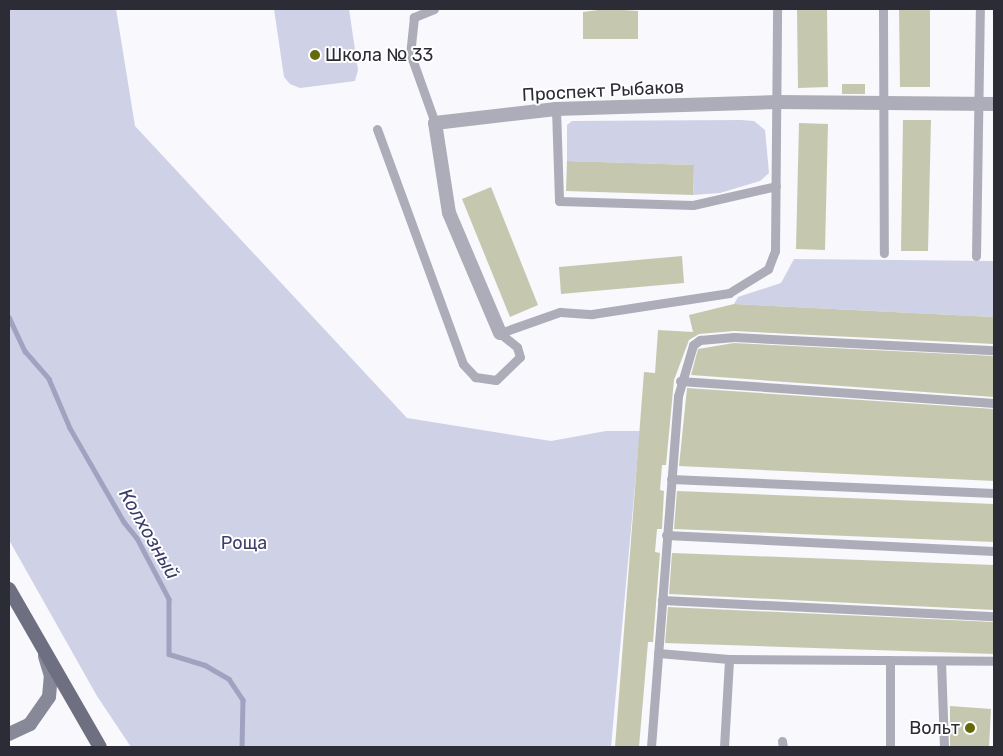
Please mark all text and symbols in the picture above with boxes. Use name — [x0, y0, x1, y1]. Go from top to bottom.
place label: Школа № 33 — [325, 44, 433, 66]
marker: Школа № 33 — [309, 49, 321, 61]
street label: Проспект Рыбаков — [521, 76, 685, 106]
water label: Колхозный — [114, 485, 184, 583]
park label: Роща — [221, 532, 267, 554]
place label: Вольт — [909, 717, 960, 739]
marker: Вольт — [964, 722, 976, 734]

